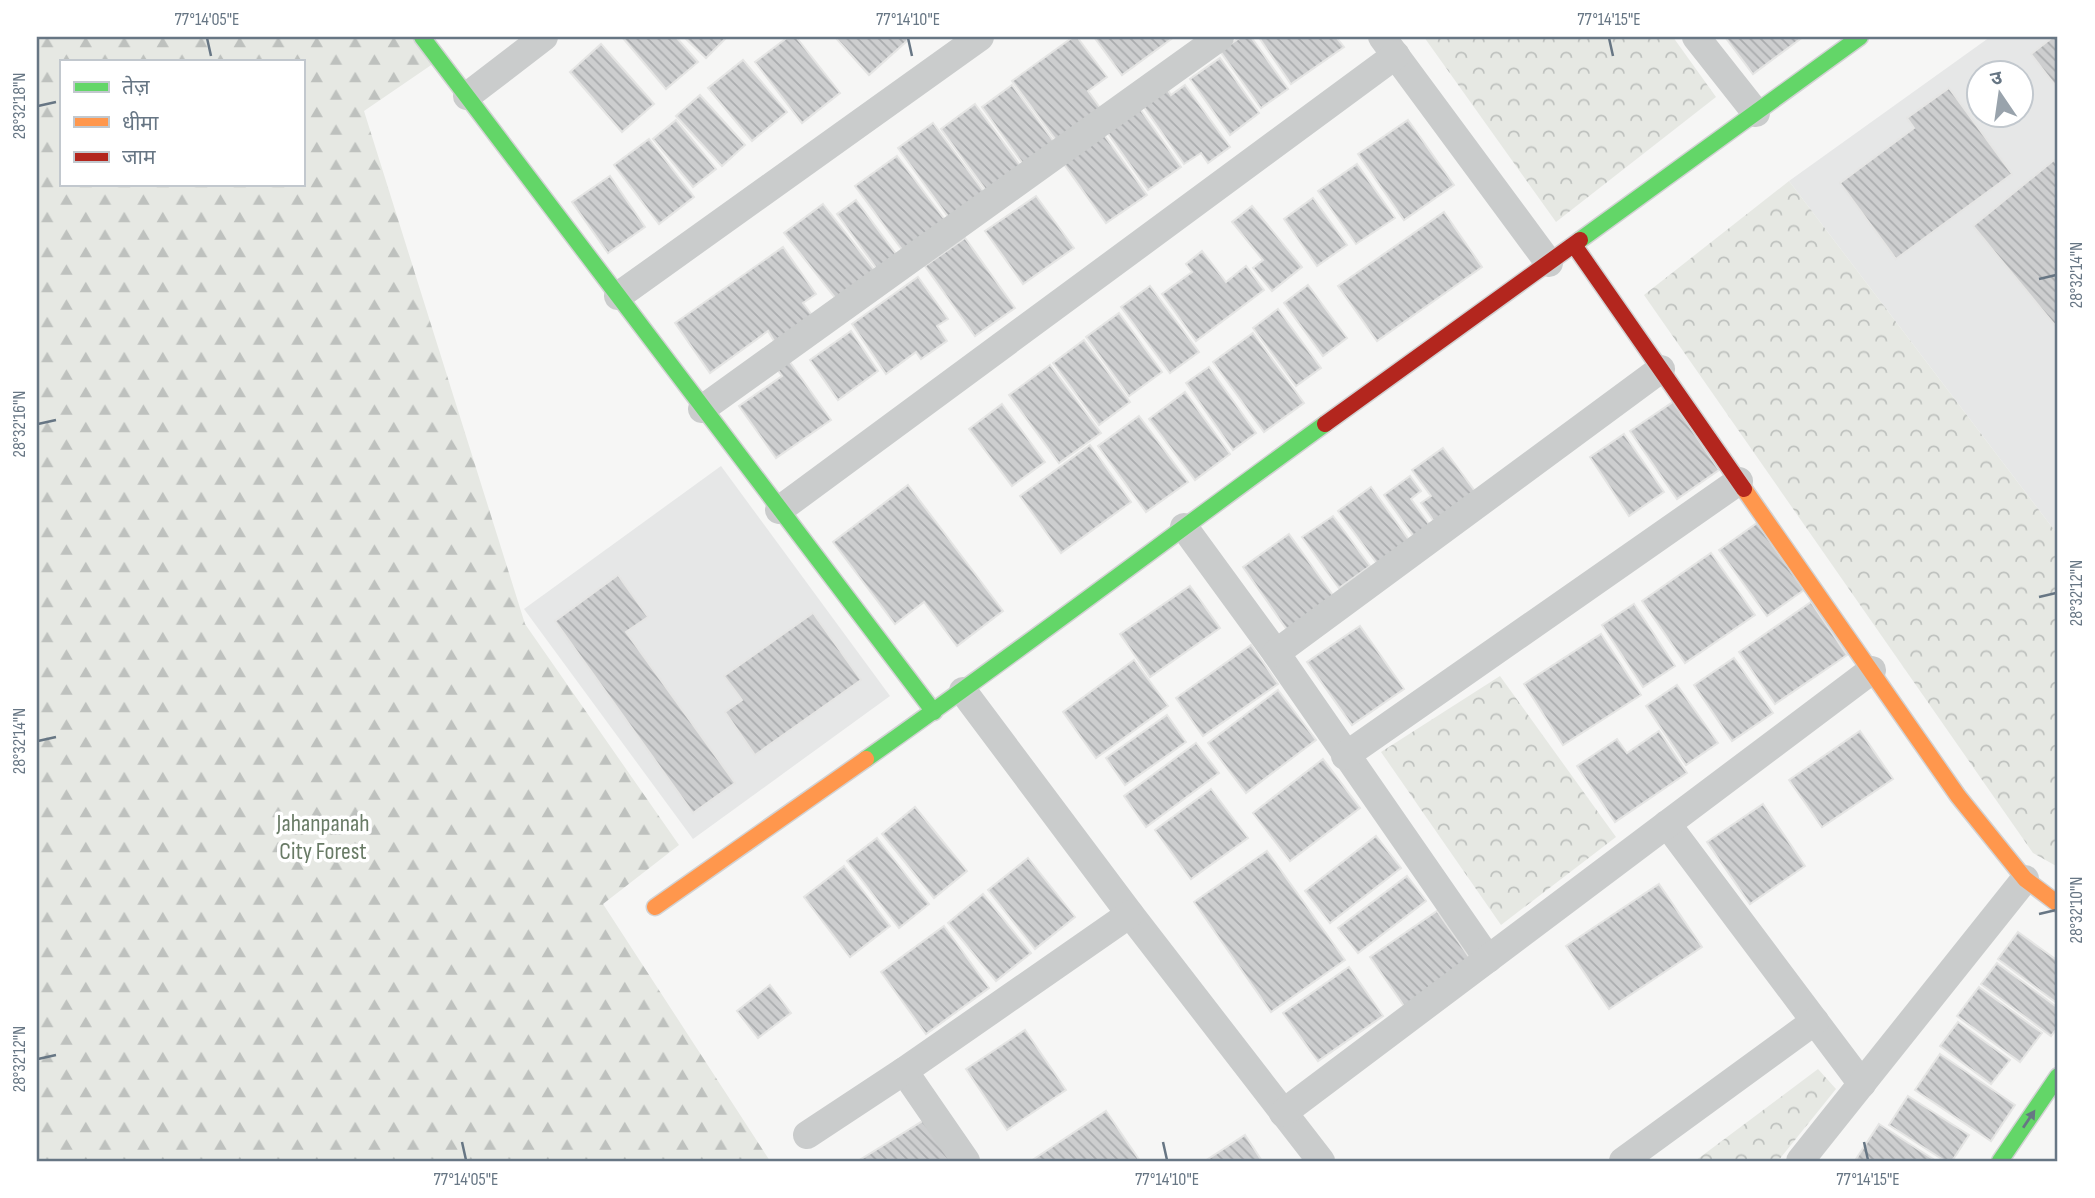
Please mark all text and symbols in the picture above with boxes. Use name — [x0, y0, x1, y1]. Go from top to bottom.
text: 77°14'05"E — [174, 9, 240, 30]
text: 77°14'10"E — [876, 9, 940, 30]
text: 77°14'15"E — [1577, 9, 1641, 30]
legend — [60, 60, 304, 186]
north arrow — [1966, 60, 2036, 130]
text: उ — [1989, 66, 2005, 91]
text: 28°32'18"N — [9, 73, 30, 139]
text: तेज़ — [122, 75, 150, 100]
text: धीमा — [122, 111, 159, 136]
text: जाम — [122, 145, 156, 170]
text: 28°32'14"N — [2066, 242, 2087, 308]
text: 28°32'16"N — [9, 391, 30, 457]
text: 28°32'12"N — [2066, 560, 2087, 626]
text: 28°32'14"N — [9, 708, 30, 774]
park label: Jahanpanah City Forest — [276, 809, 369, 866]
text: 28°32'10"N — [2066, 877, 2087, 943]
text: 28°32'12"N — [9, 1026, 30, 1092]
one-way arrow — [2022, 1110, 2036, 1128]
text: 77°14'05"E — [433, 1169, 499, 1190]
text: 77°14'10"E — [1135, 1169, 1199, 1190]
text: 77°14'15"E — [1836, 1169, 1900, 1190]

